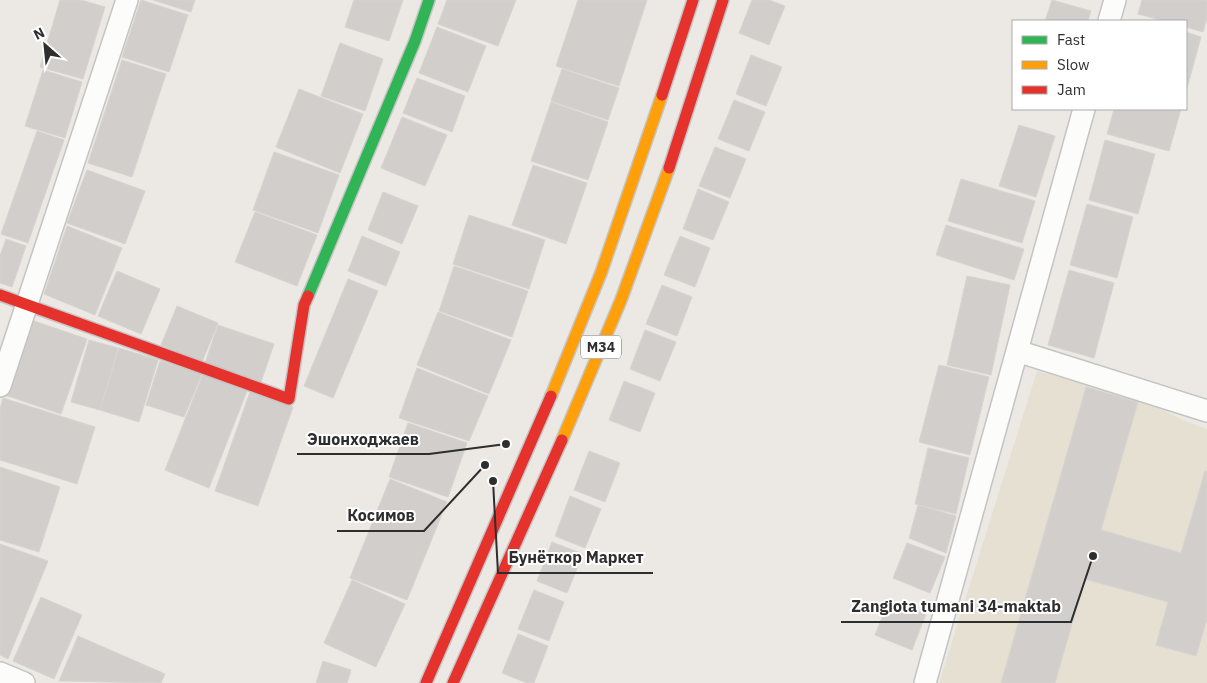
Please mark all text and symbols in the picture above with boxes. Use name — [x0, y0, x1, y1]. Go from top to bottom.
north arrow — [20, 20, 70, 70]
legend — [1012, 20, 1187, 110]
text: N — [30, 23, 48, 44]
text: Fast — [1057, 30, 1085, 49]
text: Slow — [1057, 55, 1090, 74]
text: Jam — [1057, 80, 1086, 99]
road number: M34 — [581, 336, 621, 358]
callout: Эшонходжаев — [297, 423, 429, 454]
text: Эшонходжаев — [307, 429, 419, 449]
callout: Косимов — [337, 500, 424, 531]
text: Косимов — [347, 505, 415, 525]
callout: Бунёткор Маркет — [498, 542, 653, 573]
text: Бунёткор Маркет — [508, 547, 644, 567]
callout: Zangiota tumani 34-maktab — [841, 591, 1071, 622]
text: Zangiota tumani 34-maktab — [851, 596, 1061, 616]

